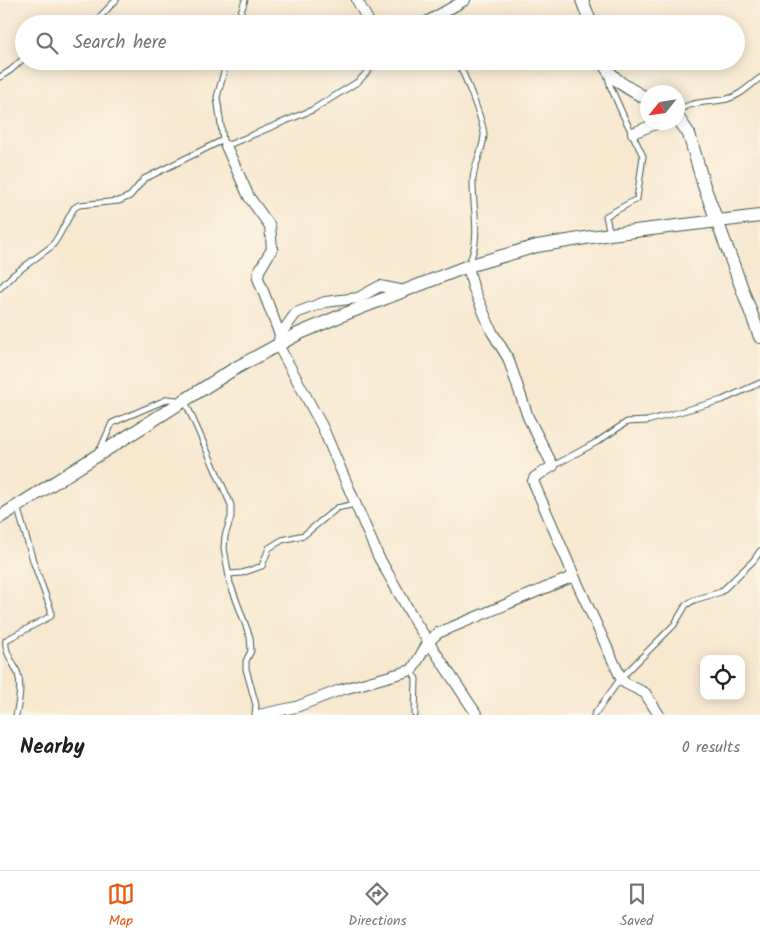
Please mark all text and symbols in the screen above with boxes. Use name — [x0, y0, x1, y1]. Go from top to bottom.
search box — [15, 15, 745, 70]
text: Search here — [73, 28, 167, 58]
icon: search — [33, 29, 61, 57]
north arrow — [640, 85, 685, 130]
map controls — [700, 655, 745, 700]
button: locate — [700, 655, 745, 700]
text: Nearby — [20, 731, 85, 764]
text: 0 results — [682, 735, 740, 760]
tab: Map — [107, 880, 135, 932]
tab: Directions — [348, 880, 406, 932]
tab: Saved — [620, 880, 653, 932]

